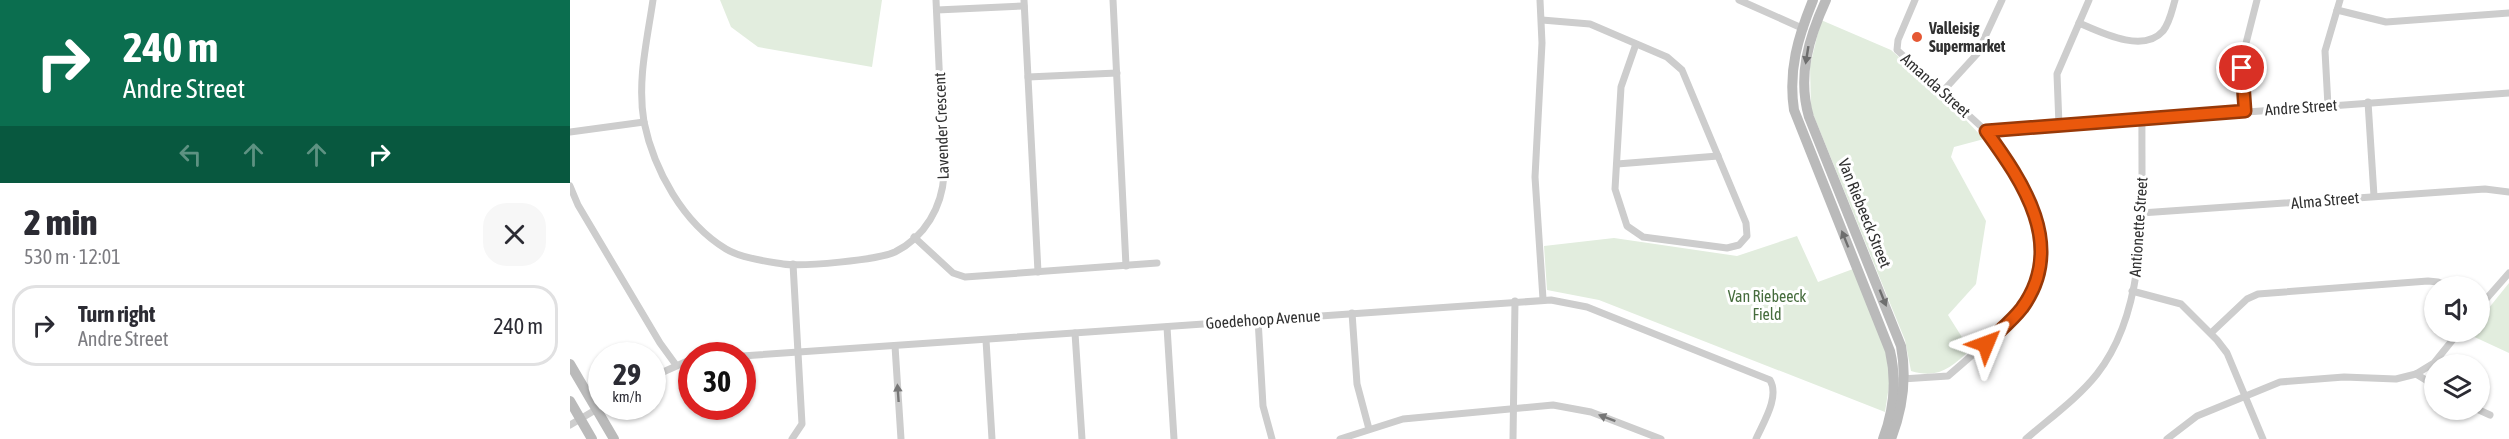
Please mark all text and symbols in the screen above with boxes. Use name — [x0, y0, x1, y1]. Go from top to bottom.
place label: Valleisig Supermarket — [1928, 19, 2006, 55]
text: 240 m — [123, 23, 218, 71]
icon: right — [24, 24, 102, 102]
marker: Valleisig Supermarket — [1910, 30, 1924, 44]
pin — [2216, 42, 2267, 93]
one-way arrow — [1802, 46, 1811, 65]
street label: Amanda Street — [1898, 49, 1975, 121]
icon: arrive — [2225, 51, 2258, 84]
street label: Lavender Crescent — [930, 72, 952, 180]
text: Andre Street — [123, 73, 245, 104]
street label: Andre Street — [2264, 95, 2338, 119]
icon: left — [174, 138, 207, 171]
icon: ahead — [237, 138, 270, 171]
icon: ahead — [300, 138, 333, 171]
icon: right — [363, 138, 396, 171]
street label: Van Riebeeck Street — [1835, 156, 1895, 270]
street label: Antionette Street — [2126, 176, 2150, 278]
street label: Alma Street — [2290, 188, 2360, 212]
text: 2 min — [24, 201, 98, 243]
button: close — [483, 203, 546, 266]
one-way arrow — [1840, 230, 1849, 248]
text: 530 m · 12:01 — [24, 245, 121, 268]
map controls — [2424, 276, 2490, 420]
button: sound — [2424, 276, 2490, 342]
park label: Van Riebeeck Field — [1728, 287, 1806, 323]
one-way arrow — [1878, 289, 1888, 307]
text: Turn right — [78, 301, 155, 327]
street label: Goedehoop Avenue — [1205, 306, 1321, 333]
icon: right — [27, 309, 60, 342]
position arrow — [1954, 312, 2018, 376]
text: 240 m — [493, 313, 543, 339]
text: Andre Street — [78, 327, 169, 350]
speed limit sign: 30 — [678, 342, 756, 420]
button: layers — [2424, 354, 2490, 420]
text: 29 — [613, 357, 641, 391]
one-way arrow — [893, 383, 903, 402]
text: km/h — [612, 388, 642, 405]
one-way arrow — [1597, 413, 1615, 423]

